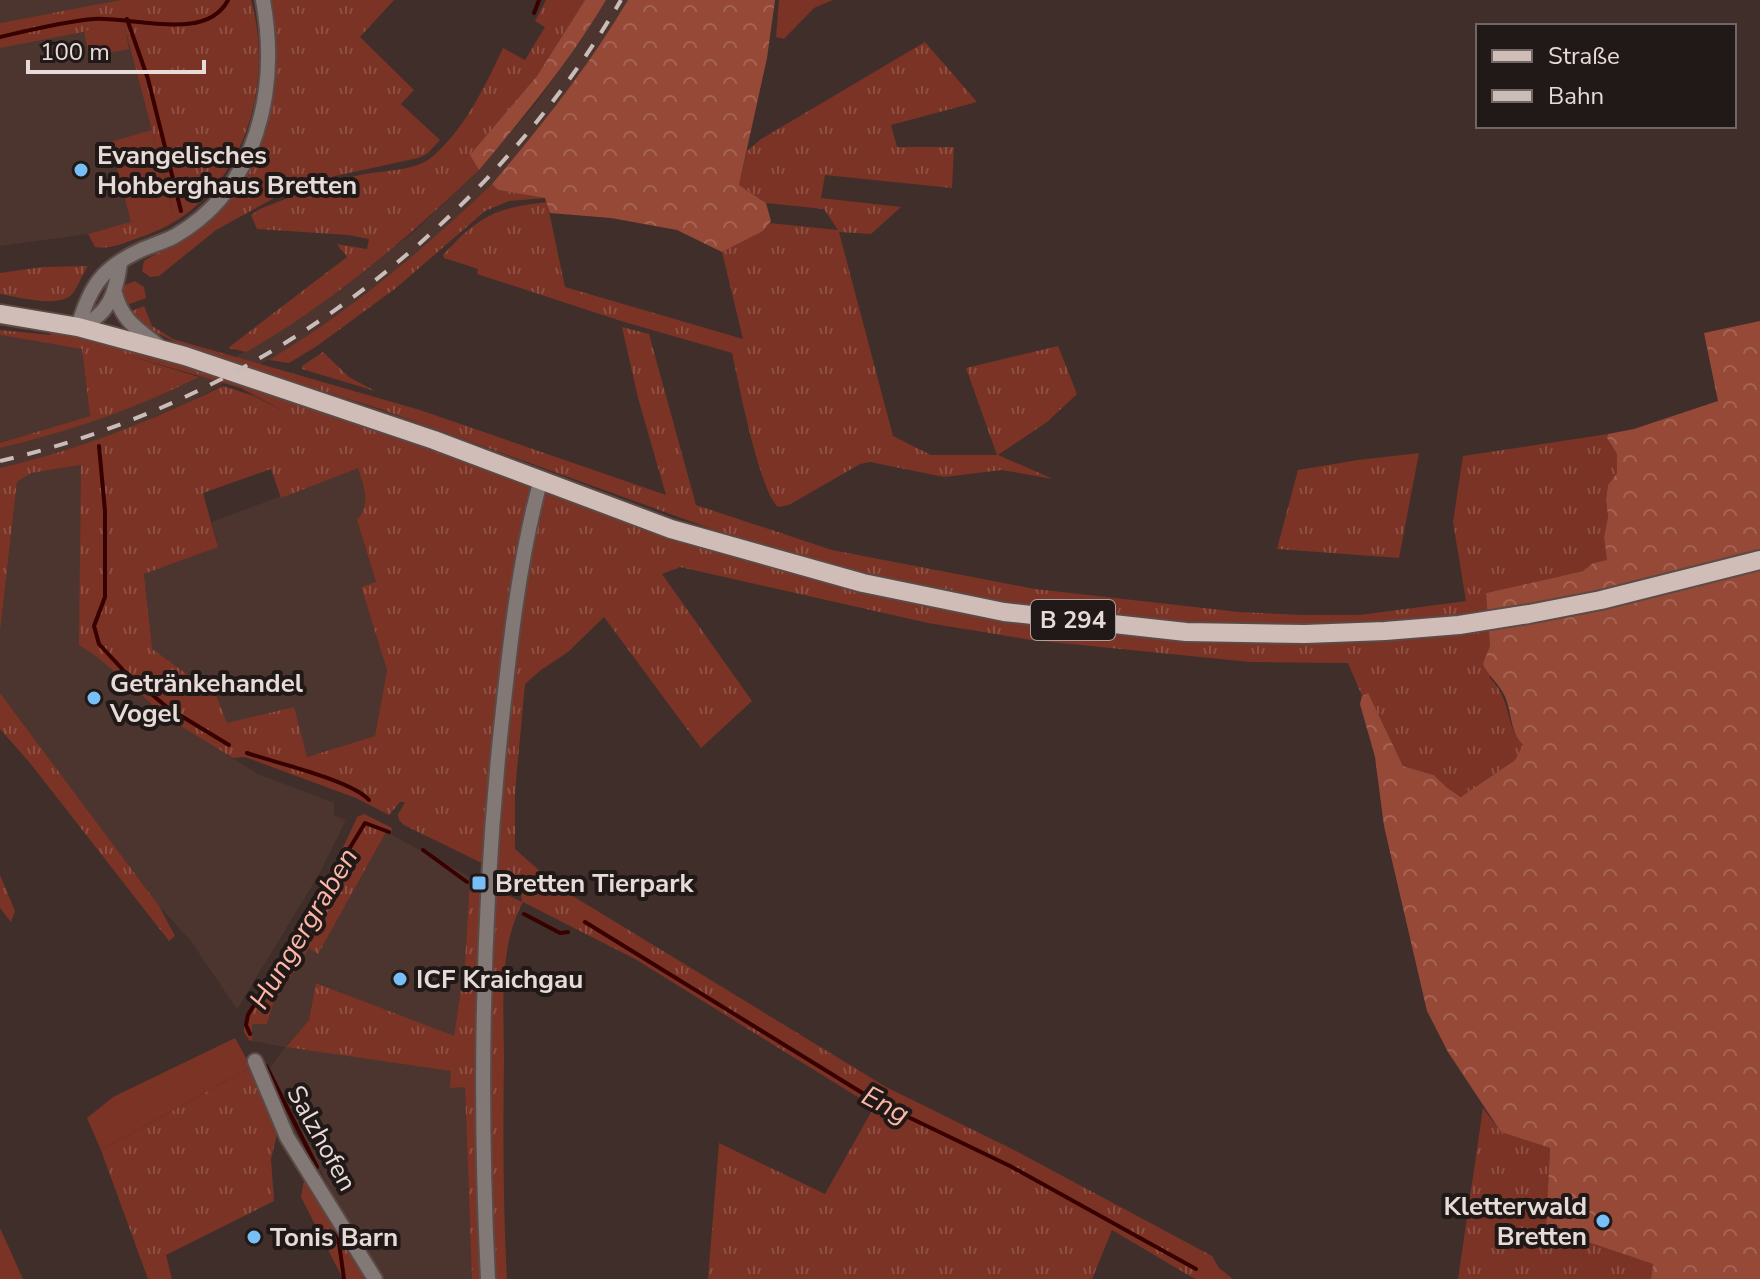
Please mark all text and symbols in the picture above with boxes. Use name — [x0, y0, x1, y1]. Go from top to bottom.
scale bar — [28, 24, 204, 74]
legend — [1476, 24, 1736, 128]
text: 100 m — [40, 36, 110, 68]
text: Straße — [1548, 40, 1620, 72]
text: Bahn — [1548, 80, 1604, 112]
place label: Evangelisches Hohberghaus Bretten — [97, 138, 357, 203]
marker: Evangelisches Hohberghaus Bretten — [72, 161, 90, 179]
road number: B 294 — [1031, 600, 1115, 640]
place label: Getränkehandel Vogel — [109, 666, 304, 731]
marker: Getränkehandel Vogel — [85, 689, 103, 707]
water label: Hungergraben — [241, 841, 367, 1016]
place label: Bretten Tierpark — [495, 866, 694, 901]
marker: Bretten Tierpark — [470, 874, 488, 892]
place label: ICF Kraichgau — [416, 962, 583, 997]
marker: ICF Kraichgau — [391, 970, 409, 988]
water label: Eng — [855, 1077, 916, 1133]
street label: Salzhofen — [278, 1079, 365, 1197]
place label: Kletterwald Bretten — [1443, 1189, 1587, 1254]
marker: Kletterwald Bretten — [1594, 1212, 1612, 1230]
place label: Tonis Barn — [270, 1220, 398, 1255]
marker: Tonis Barn — [245, 1228, 263, 1246]

